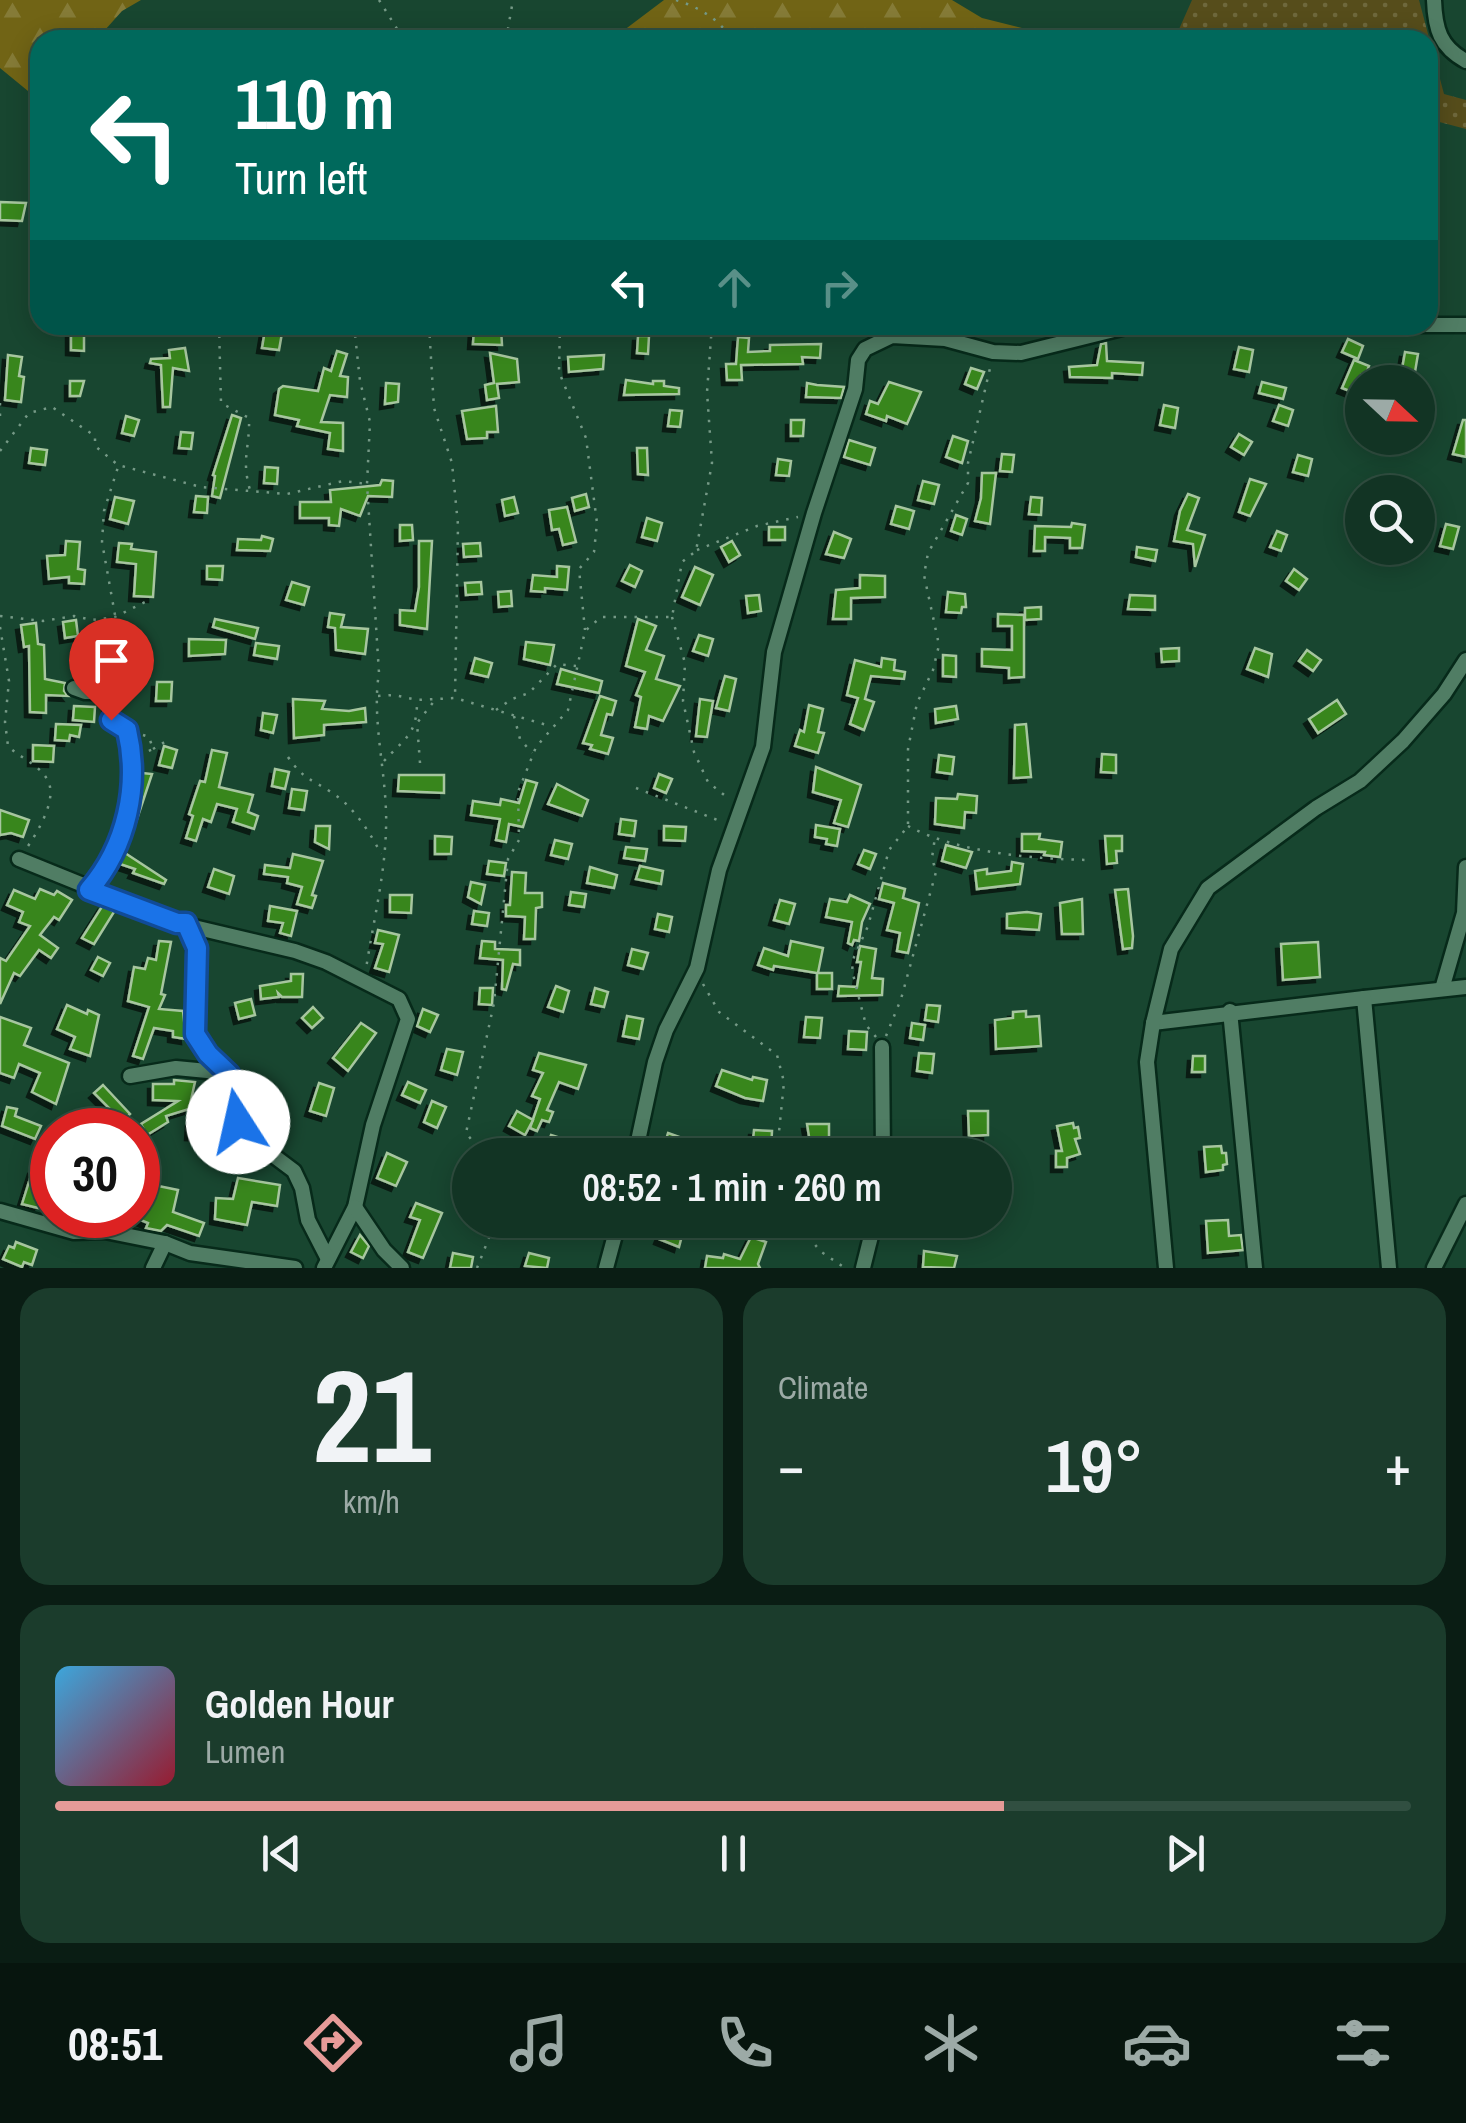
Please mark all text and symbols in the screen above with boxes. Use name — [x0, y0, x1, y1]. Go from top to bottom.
text: 110 m — [235, 57, 395, 151]
icon: left — [70, 70, 200, 200]
text: Turn left — [235, 147, 367, 208]
icon: left — [602, 260, 657, 315]
icon: ahead — [707, 260, 762, 315]
icon: right — [812, 260, 867, 315]
north arrow — [1345, 365, 1435, 455]
map controls — [1345, 365, 1435, 565]
button: search — [1345, 475, 1435, 565]
pin — [69, 618, 154, 721]
icon: arrive — [84, 633, 139, 688]
position arrow — [186, 1070, 290, 1174]
speed limit sign: 30 — [30, 1108, 160, 1238]
text: 08:52 · 1 min · 260 m — [582, 1162, 882, 1213]
text: 21 — [312, 1327, 431, 1503]
text: Climate — [778, 1366, 868, 1409]
text: 19° — [1045, 1414, 1144, 1515]
text: − — [778, 1428, 804, 1502]
text: + — [1385, 1428, 1411, 1502]
text: km/h — [343, 1480, 400, 1523]
text: Golden Hour — [205, 1679, 394, 1730]
text: Lumen — [205, 1730, 285, 1773]
icon: previous — [254, 1826, 309, 1881]
icon: pause — [706, 1826, 761, 1881]
icon: next — [1158, 1826, 1213, 1881]
icon: directions — [298, 2008, 368, 2078]
icon: music — [504, 2008, 574, 2078]
icon: phone — [710, 2008, 780, 2078]
icon: climate — [916, 2008, 986, 2078]
icon: car — [1122, 2008, 1192, 2078]
icon: filters — [1328, 2008, 1398, 2078]
text: 08:51 — [68, 2013, 162, 2074]

